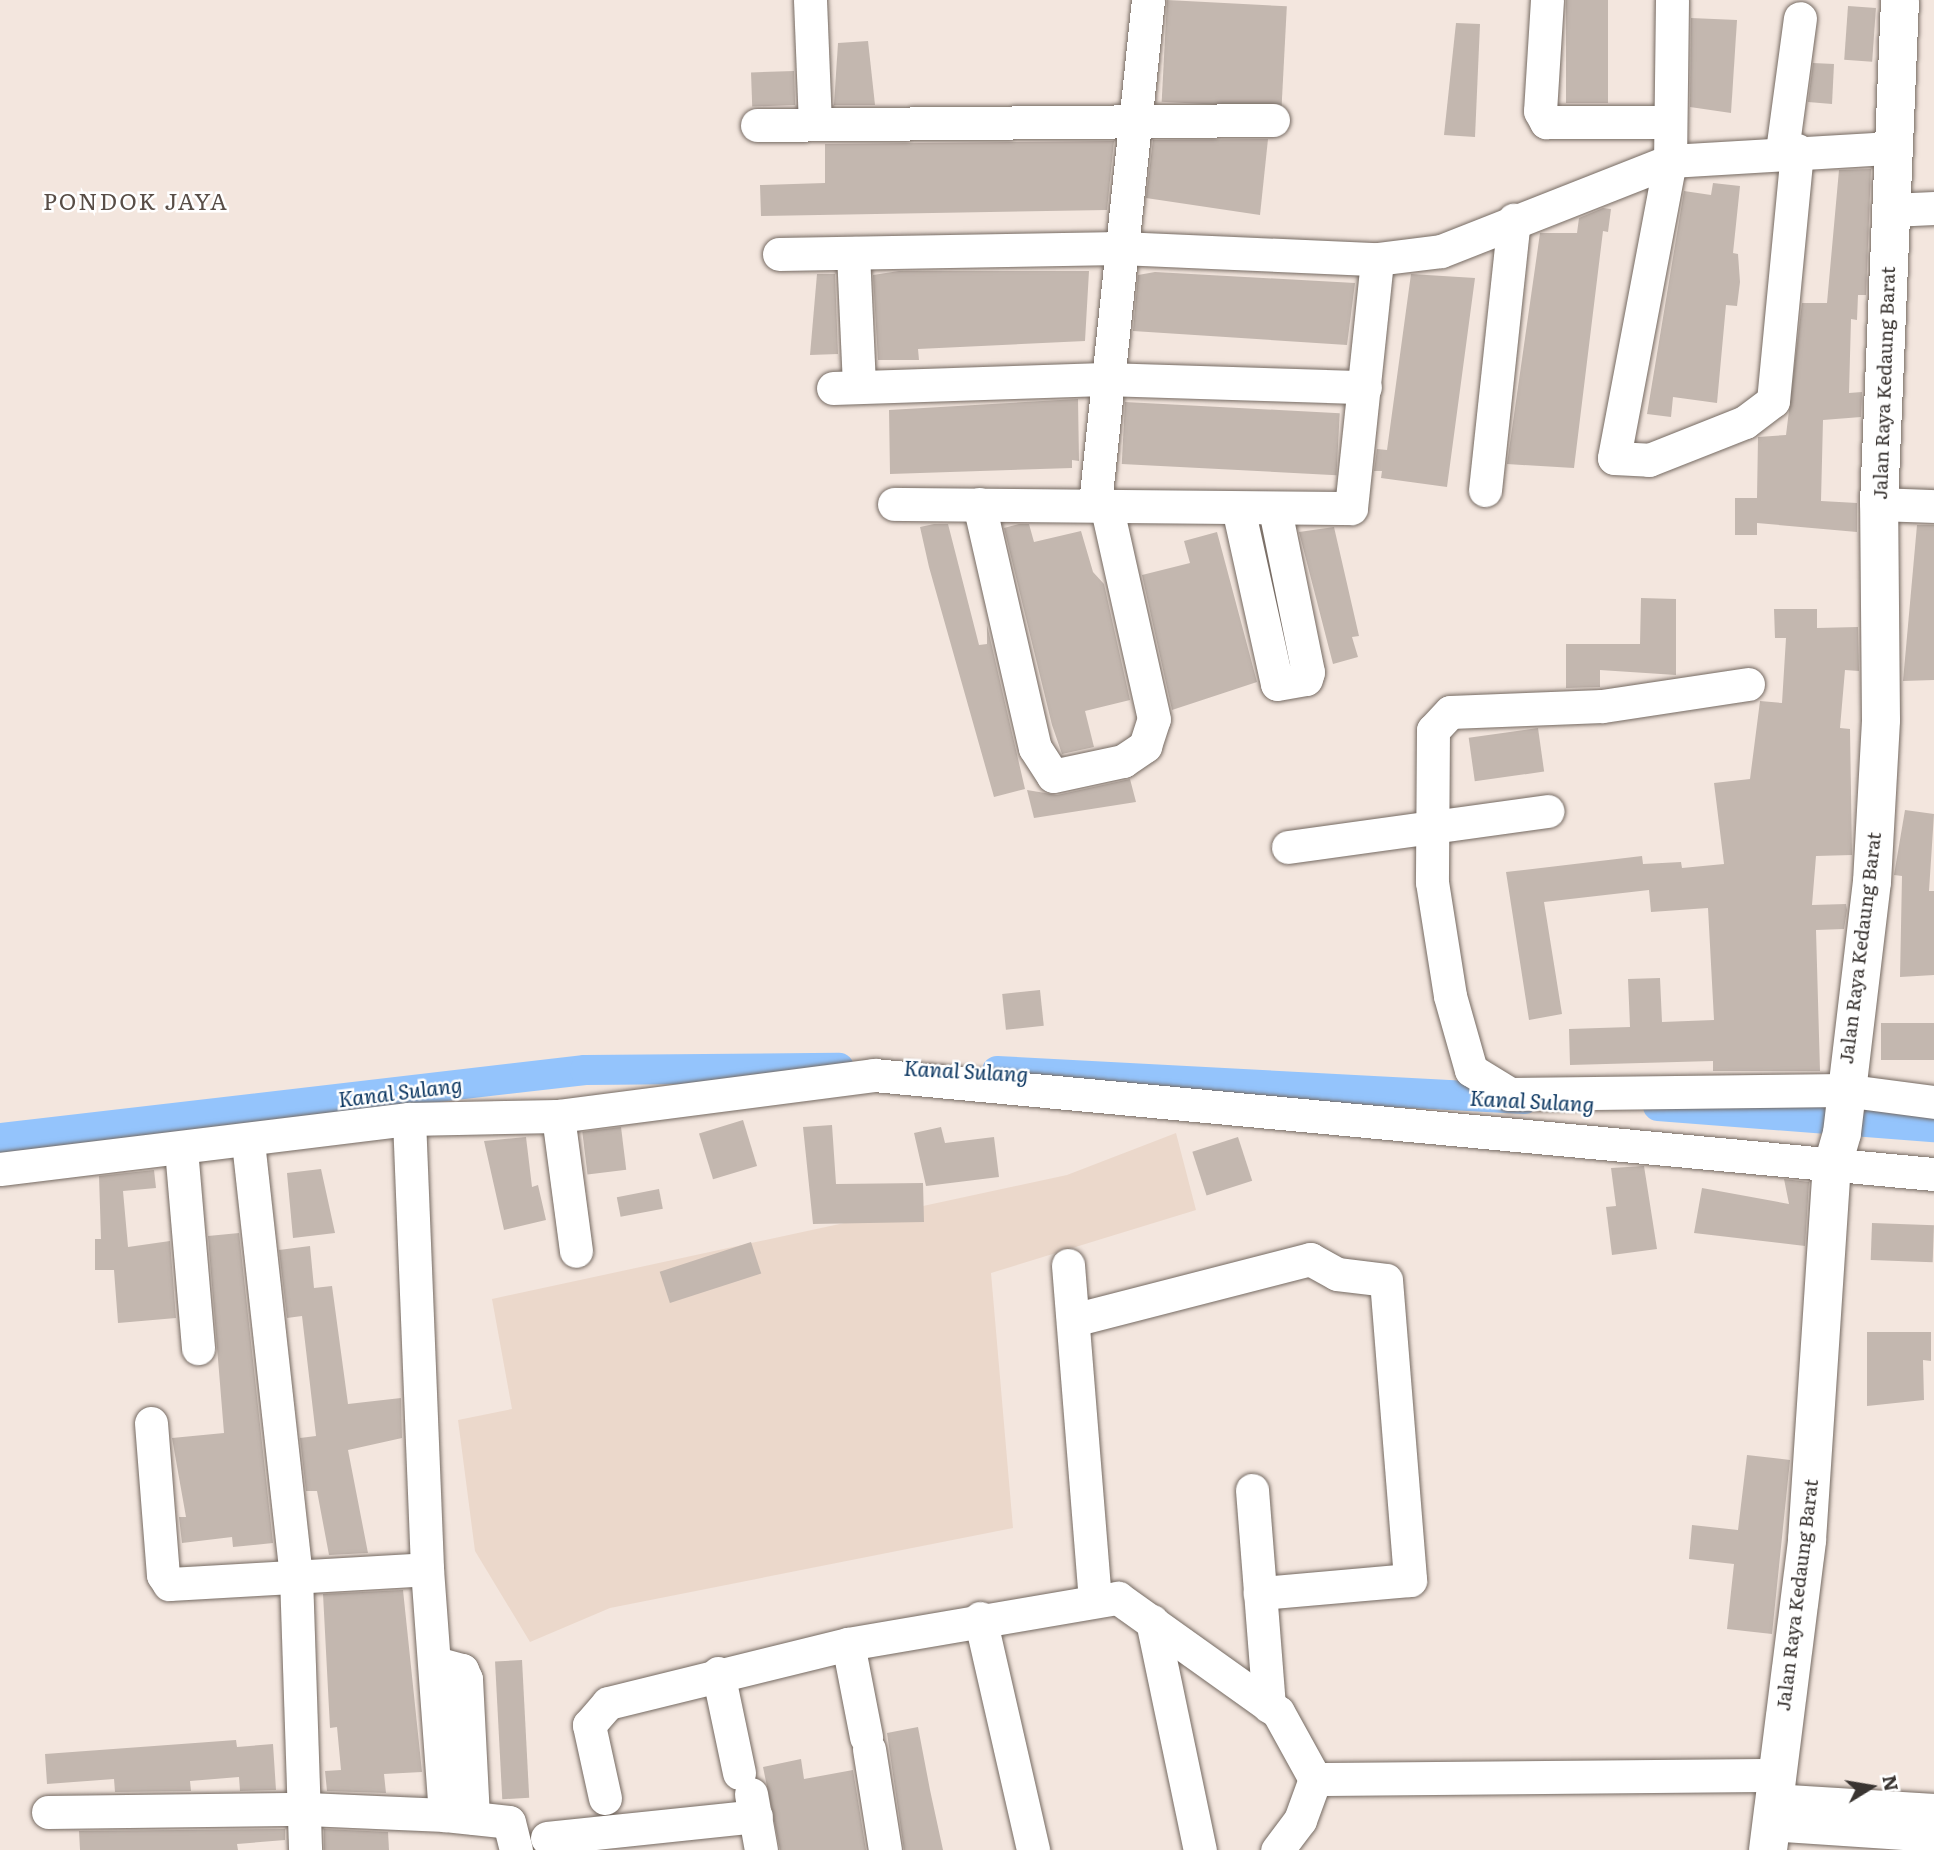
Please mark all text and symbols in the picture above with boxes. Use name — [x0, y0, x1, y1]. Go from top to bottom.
district label: PONDOK JAYA — [44, 186, 228, 214]
street label: Jalan Raya Kedaung Barat — [1869, 266, 1899, 500]
street label: Jalan Raya Kedaung Barat — [1834, 831, 1886, 1065]
water label: Kanal Sulang — [903, 1054, 1029, 1086]
water label: Kanal Sulang — [337, 1071, 463, 1111]
water label: Kanal Sulang — [1469, 1084, 1595, 1116]
street label: Jalan Raya Kedaung Barat — [1771, 1478, 1823, 1712]
north arrow — [1836, 1752, 1906, 1822]
text: N — [1876, 1772, 1907, 1793]

